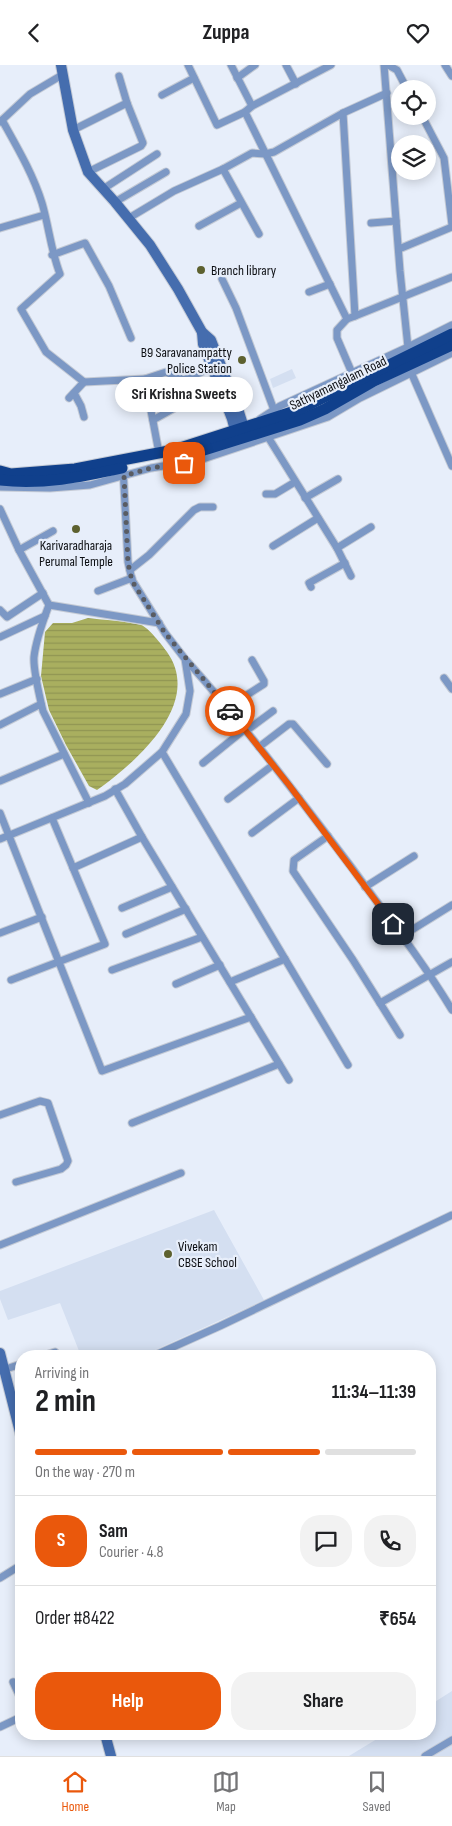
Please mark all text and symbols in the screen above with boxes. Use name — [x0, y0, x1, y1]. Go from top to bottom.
icon: back — [20, 19, 48, 47]
text: Zuppa — [202, 19, 250, 46]
icon: heart — [404, 19, 432, 47]
map controls — [391, 80, 436, 180]
button: locate — [391, 80, 436, 125]
button: layers — [391, 135, 436, 180]
place label: Branch library — [211, 262, 277, 279]
marker: Branch library — [195, 264, 207, 276]
place label: B9 Saravanampatty Police Station — [141, 344, 233, 377]
street label: Sathyamangalam Road — [287, 352, 389, 414]
marker: B9 Saravanampatty Police Station — [236, 354, 248, 366]
callout: Sri Krishna Sweets — [115, 378, 253, 413]
text: Sri Krishna Sweets — [131, 385, 237, 404]
pin — [163, 442, 205, 484]
icon: bag — [170, 449, 198, 477]
marker: Karivaradharaja Perumal Temple — [70, 523, 82, 535]
place label: Karivaradharaja Perumal Temple — [39, 537, 113, 570]
courier — [205, 686, 255, 736]
icon: car — [216, 697, 244, 725]
pin — [372, 903, 414, 945]
icon: home — [379, 910, 407, 938]
place label: Vivekam CBSE School — [178, 1238, 237, 1271]
marker: Vivekam CBSE School — [162, 1248, 174, 1260]
text: Arriving in — [35, 1364, 89, 1383]
text: 11:34–11:39 — [332, 1381, 416, 1404]
text: 2 min — [35, 1382, 96, 1421]
text: On the way · 270 m — [35, 1463, 135, 1482]
button: chat — [300, 1515, 352, 1567]
button: phone — [364, 1515, 416, 1567]
text: Sam — [99, 1520, 128, 1543]
text: S — [57, 1529, 65, 1552]
text: Courier · 4.8 — [99, 1543, 163, 1562]
text: Order #8422 — [35, 1607, 115, 1630]
text: ₹654 — [379, 1608, 416, 1631]
button: Help — [35, 1672, 221, 1730]
button: Share — [231, 1672, 416, 1730]
tab: Home — [61, 1768, 89, 1815]
tab: Map — [212, 1768, 240, 1815]
tab: Saved — [363, 1768, 391, 1815]

